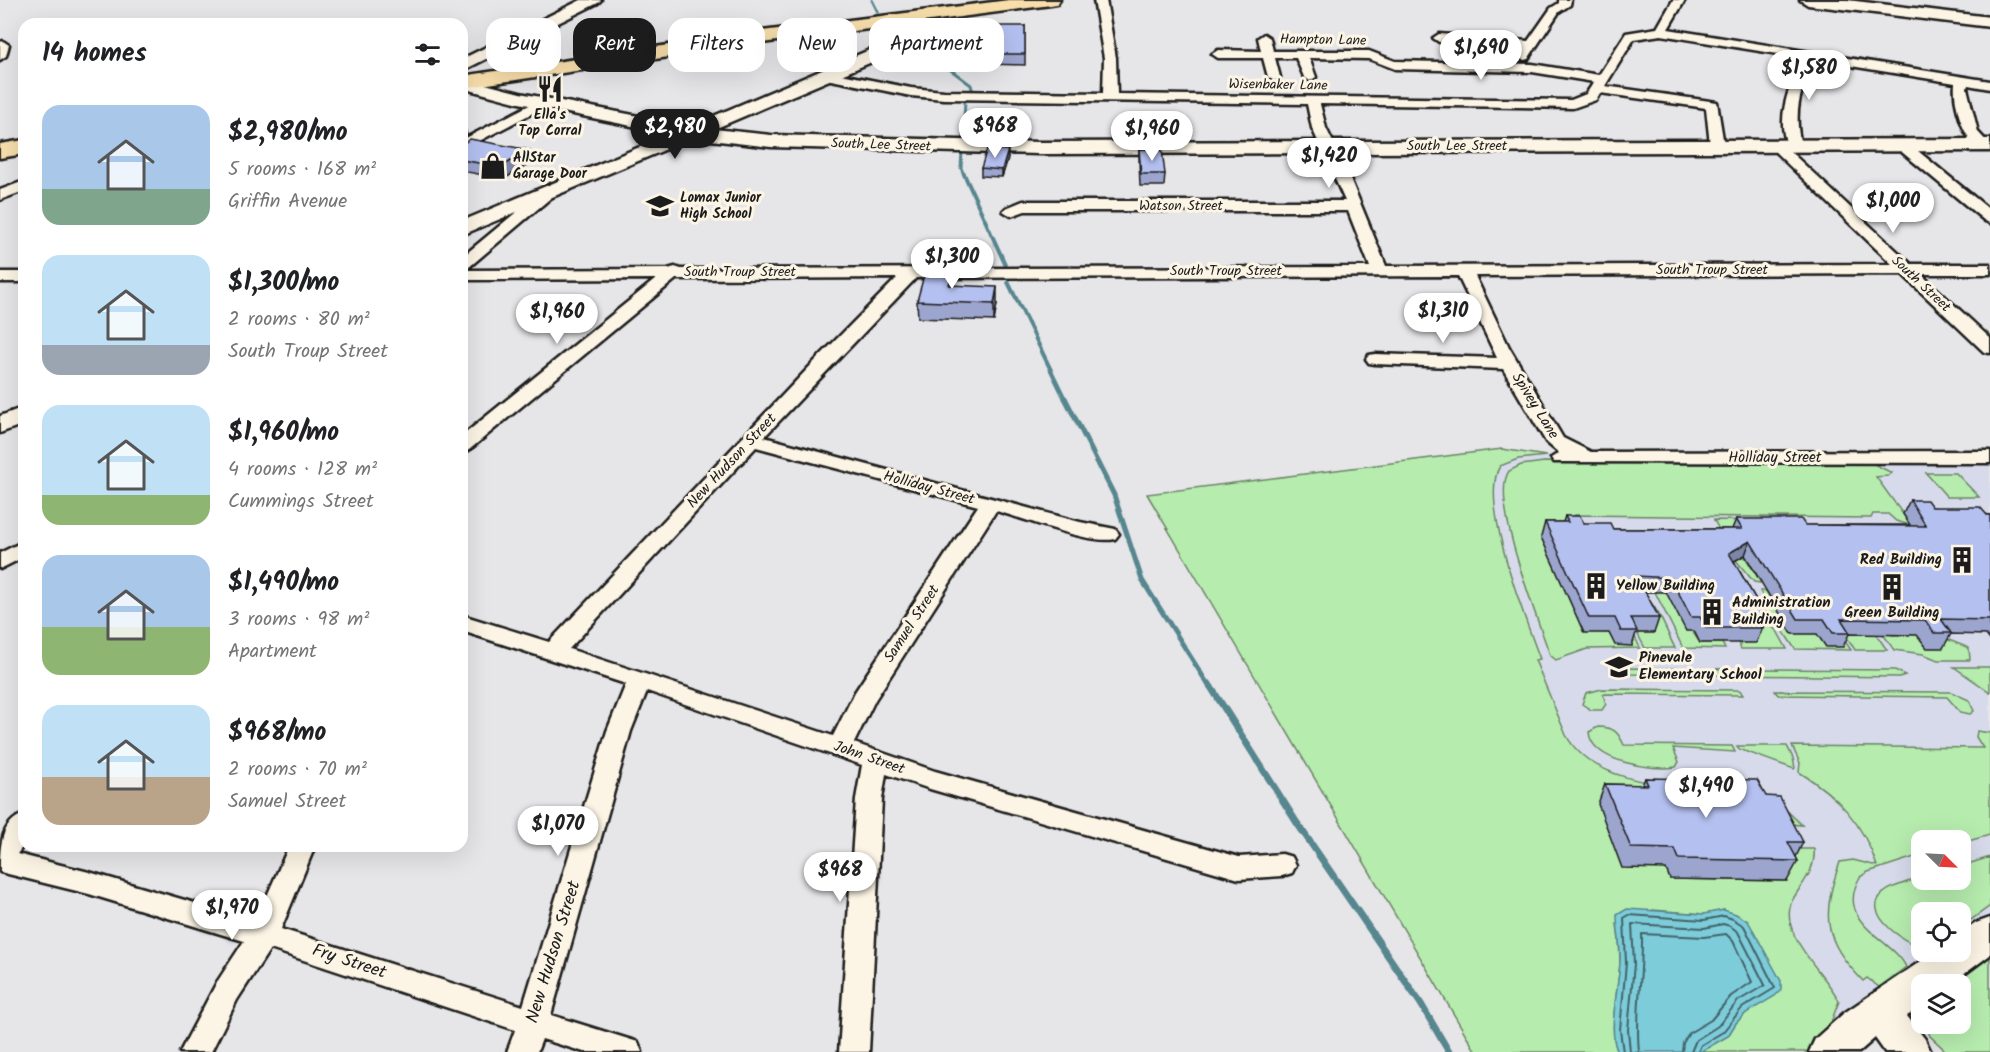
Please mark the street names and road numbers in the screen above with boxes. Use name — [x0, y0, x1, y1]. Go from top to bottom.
street label: Hampton Lane — [1280, 28, 1367, 52]
street label: Wisenbaker Lane — [1228, 73, 1328, 97]
street label: South Lee Street — [830, 132, 932, 158]
street label: South Lee Street — [1407, 135, 1508, 157]
street label: Watson Street — [1139, 195, 1223, 217]
street label: South Street — [1886, 251, 1956, 318]
street label: South Troup Street — [1656, 259, 1769, 281]
street label: South Troup Street — [1170, 260, 1283, 282]
street label: South Troup Street — [684, 261, 797, 283]
street label: Spivey Lane — [1505, 368, 1565, 444]
street label: New Hudson Street — [681, 408, 783, 514]
street label: Holliday Street — [1728, 446, 1822, 470]
street label: Holliday Street — [881, 464, 977, 512]
street label: Samuel Street — [878, 580, 946, 668]
street label: John Street — [830, 735, 908, 781]
street label: New Hudson Street — [519, 876, 590, 1027]
street label: Fry Street — [308, 936, 391, 988]

